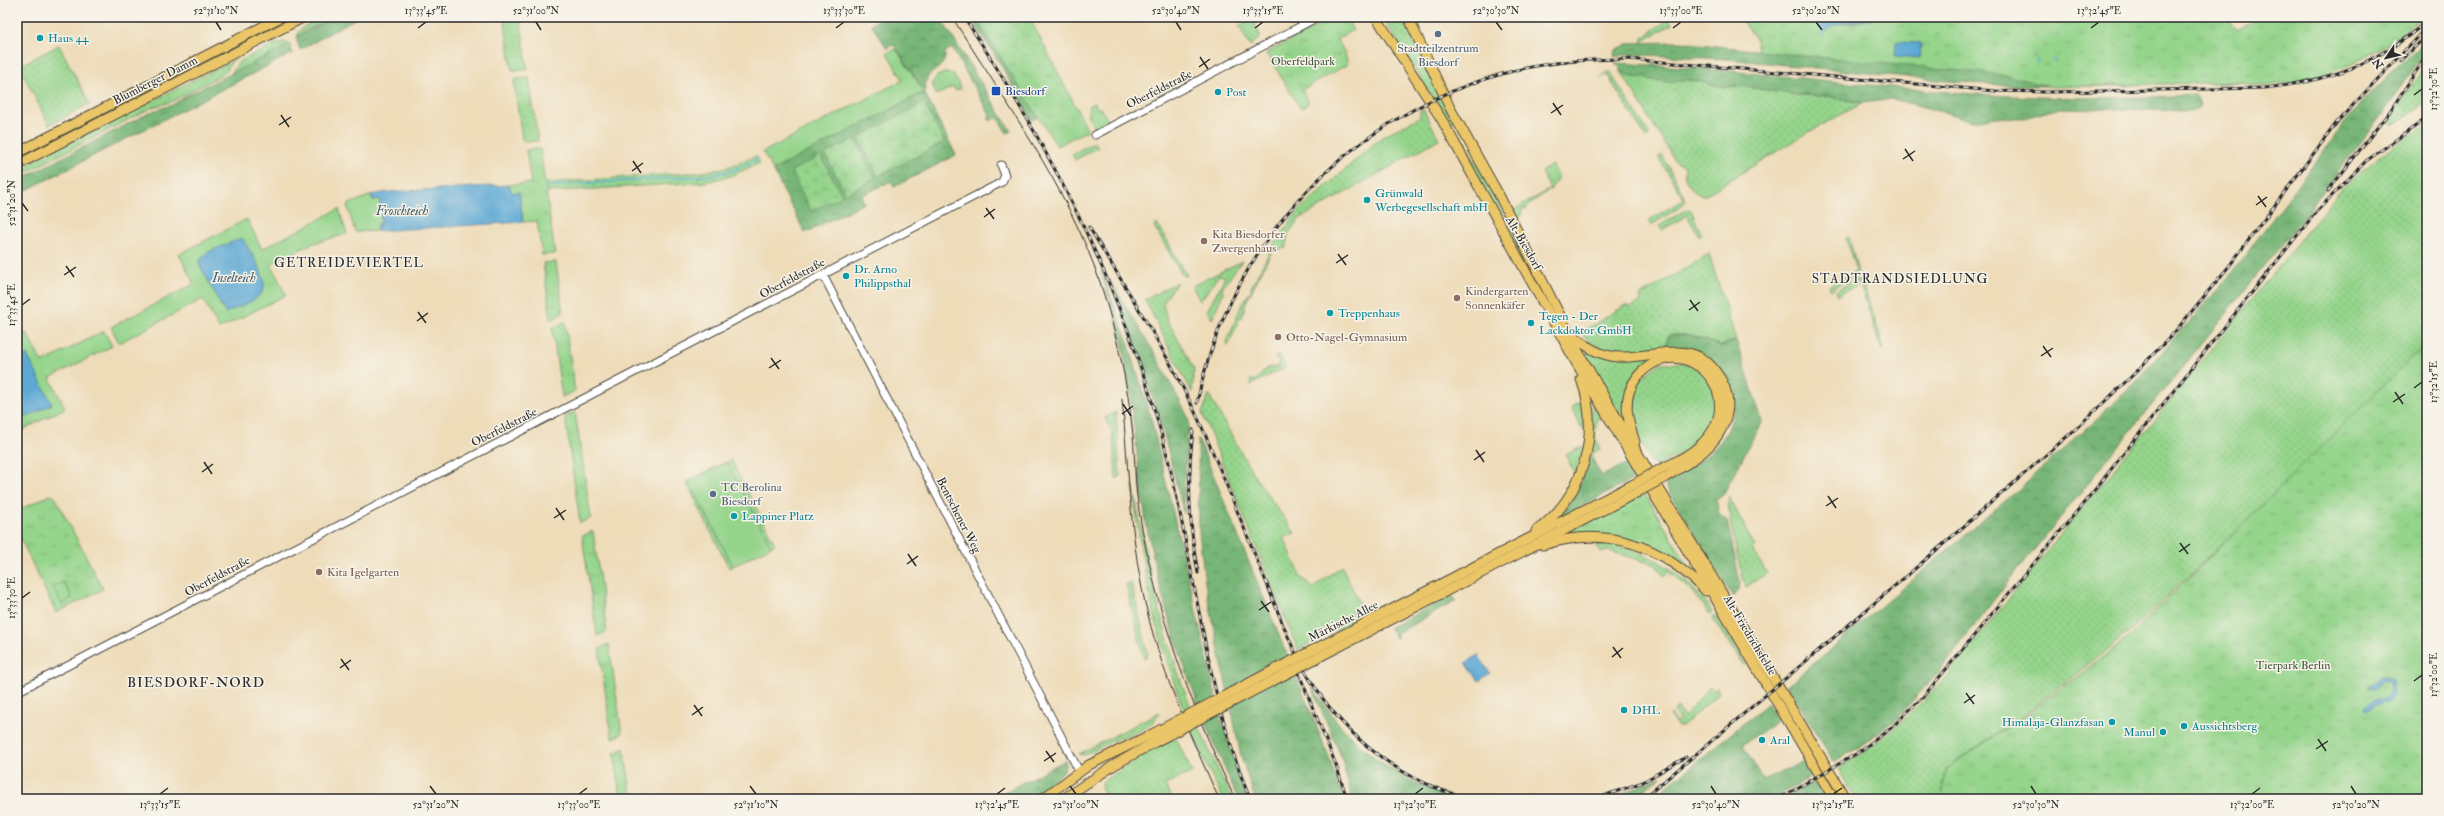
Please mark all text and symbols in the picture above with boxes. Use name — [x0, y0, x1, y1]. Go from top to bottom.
text: 52°31'10"N — [194, 5, 238, 17]
text: 13°33'45"E — [405, 5, 447, 17]
text: 52°31'00"N — [513, 5, 559, 17]
text: 13°33'30"E — [823, 5, 865, 17]
text: 52°30'40"N — [1152, 5, 1200, 17]
text: 13°33'15"E — [1243, 5, 1283, 17]
text: 52°30'30"N — [1473, 5, 1519, 17]
text: 13°33'00"E — [1660, 5, 1703, 17]
text: 52°30'20"N — [1792, 5, 1840, 17]
text: 13°32'45"E — [2077, 5, 2121, 17]
marker: Stadtteilzentrum Biesdorf — [1433, 29, 1443, 39]
place label: Haus 44 — [48, 31, 89, 46]
marker: Haus 44 — [35, 33, 45, 43]
north arrow — [2366, 38, 2406, 78]
place label: Stadtteilzentrum Biesdorf — [1397, 41, 1479, 70]
street label: Blumberger Damm — [110, 52, 201, 108]
park label: Oberfeldpark — [1271, 54, 1335, 69]
text: N — [2369, 55, 2387, 72]
street label: Oberfeldstraße — [1124, 66, 1195, 112]
text: 13°32'30"E — [2428, 68, 2440, 110]
place label: Biesdorf — [1005, 84, 1047, 99]
marker: Biesdorf — [990, 85, 1002, 97]
place label: Post — [1226, 85, 1247, 100]
marker: Post — [1213, 87, 1223, 97]
text: 52°31'20"N — [6, 180, 18, 226]
place label: Grünwald Werbegesellschaft mbH — [1374, 186, 1488, 215]
marker: Grünwald Werbegesellschaft mbH — [1362, 195, 1372, 205]
water label: Froschteich — [375, 203, 428, 219]
street label: Alt-Biesdorf — [1502, 213, 1546, 275]
place label: Kita Biesdorfer Zwergenhaus — [1212, 227, 1285, 256]
marker: Kita Biesdorfer Zwergenhaus — [1199, 236, 1209, 246]
district label: GETREIDEVIERTEL — [274, 255, 424, 271]
street label: Oberfeldstraße — [757, 255, 827, 302]
place label: Dr. Arno Philippsthal — [854, 262, 911, 291]
water label: Inselteich — [211, 270, 256, 286]
marker: Dr. Arno Philippsthal — [841, 271, 851, 281]
district label: STADTRANDSIEDLUNG — [1812, 271, 1988, 287]
text: 13°33'45"E — [6, 284, 18, 326]
place label: Kindergarten Sonnenkäfer — [1465, 284, 1528, 313]
marker: Kindergarten Sonnenkäfer — [1452, 293, 1462, 303]
place label: Treppenhaus — [1338, 306, 1400, 321]
marker: Treppenhaus — [1325, 308, 1335, 318]
place label: Tegen - Der Lackdoktor GmbH — [1539, 309, 1632, 338]
marker: Tegen - Der Lackdoktor GmbH — [1526, 318, 1536, 328]
place label: Otto-Nagel-Gymnasium — [1286, 330, 1408, 345]
marker: Otto-Nagel-Gymnasium — [1273, 332, 1283, 342]
text: 13°32'15"E — [2428, 361, 2440, 403]
street label: Oberfeldstraße — [469, 404, 540, 450]
street label: Bentschener Weg — [933, 475, 985, 557]
place label: TC Berolina Biesdorf — [721, 480, 783, 509]
marker: TC Berolina Biesdorf — [708, 489, 718, 499]
place label: Lappiner Platz — [742, 509, 814, 524]
marker: Lappiner Platz — [729, 511, 739, 521]
street label: Oberfeldstraße — [182, 553, 252, 600]
place label: Kita Igelgarten — [327, 565, 399, 580]
marker: Kita Igelgarten — [314, 567, 324, 577]
text: 13°33'30"E — [6, 577, 18, 619]
street label: Alt-Friedrichsfelde — [1719, 592, 1779, 678]
street label: Märkische Allee — [1306, 597, 1381, 645]
text: 13°32'00"E — [2428, 653, 2440, 697]
park label: Tierpark Berlin — [2256, 658, 2330, 673]
district label: BIESDORF-NORD — [127, 674, 265, 691]
place label: DHL — [1632, 703, 1661, 718]
marker: DHL — [1619, 705, 1629, 715]
place label: Himalaja-Glanzfasan — [2002, 715, 2104, 730]
marker: Himalaja-Glanzfasan — [2107, 717, 2117, 727]
place label: Aussichtsberg — [2191, 719, 2259, 734]
marker: Aussichtsberg — [2179, 721, 2189, 731]
place label: Manul — [2123, 725, 2155, 740]
marker: Manul — [2158, 727, 2168, 737]
place label: Aral — [1769, 733, 1790, 748]
marker: Aral — [1757, 735, 1767, 745]
text: 13°33'15"E — [140, 799, 180, 811]
text: 52°31'20"N — [413, 799, 459, 811]
text: 13°33'00"E — [558, 799, 601, 811]
text: 52°31'10"N — [734, 799, 778, 811]
text: 13°32'45"E — [975, 799, 1019, 811]
text: 52°31'00"N — [1053, 799, 1099, 811]
text: 13°32'30"E — [1394, 799, 1436, 811]
text: 52°30'40"N — [1692, 799, 1740, 811]
text: 13°32'15"E — [1812, 799, 1854, 811]
text: 52°30'30"N — [2013, 799, 2059, 811]
text: 13°32'00"E — [2230, 799, 2274, 811]
text: 52°30'20"N — [2332, 799, 2380, 811]

